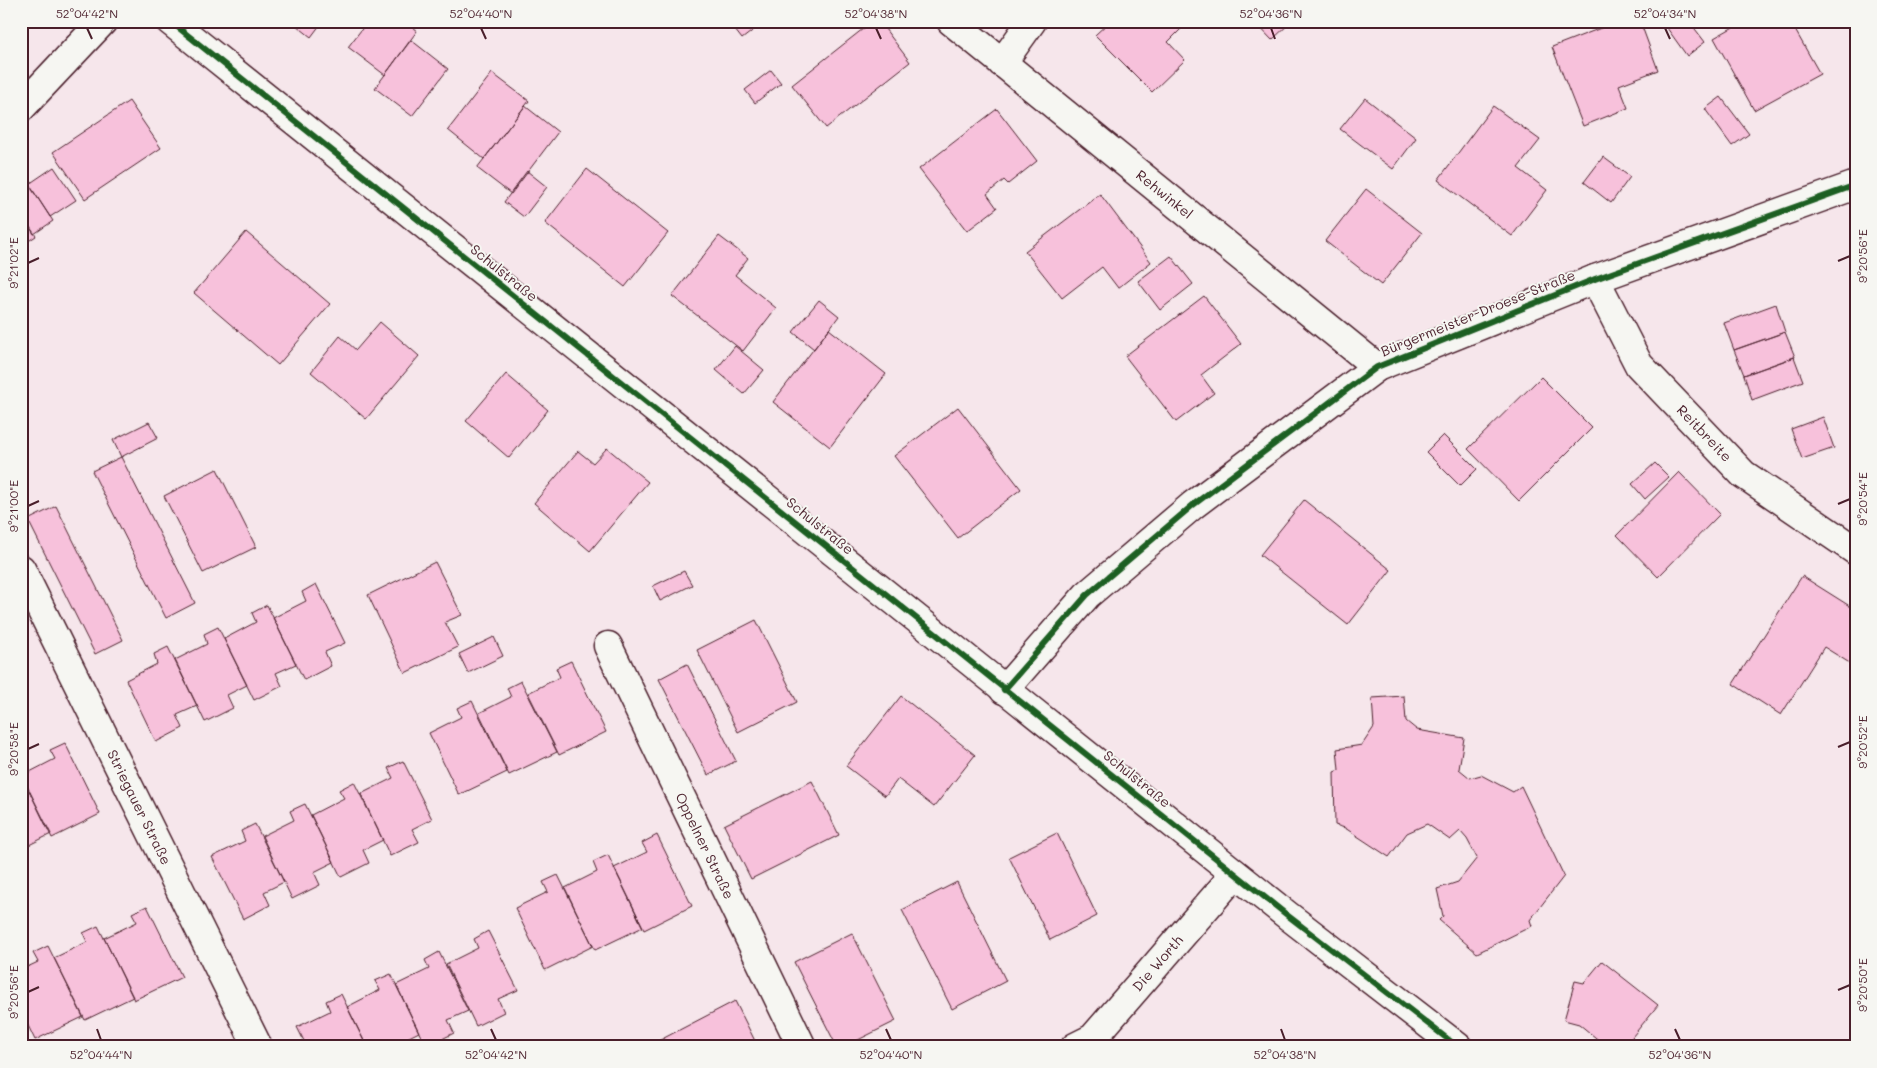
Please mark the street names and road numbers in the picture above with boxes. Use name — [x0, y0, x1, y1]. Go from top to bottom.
street label: Rehwinkel — [1132, 165, 1197, 223]
street label: Schulstraße — [467, 240, 542, 306]
street label: Bürgermeister-Droese-Straße — [1378, 265, 1578, 360]
street label: Reitbreite — [1673, 400, 1736, 466]
street label: Schulstraße — [783, 493, 858, 559]
street label: Striegauer Straße — [103, 746, 176, 868]
street label: Schulstraße — [1100, 746, 1175, 812]
street label: Oppelner Straße — [671, 789, 739, 902]
street label: Die Worth — [1128, 931, 1187, 995]

